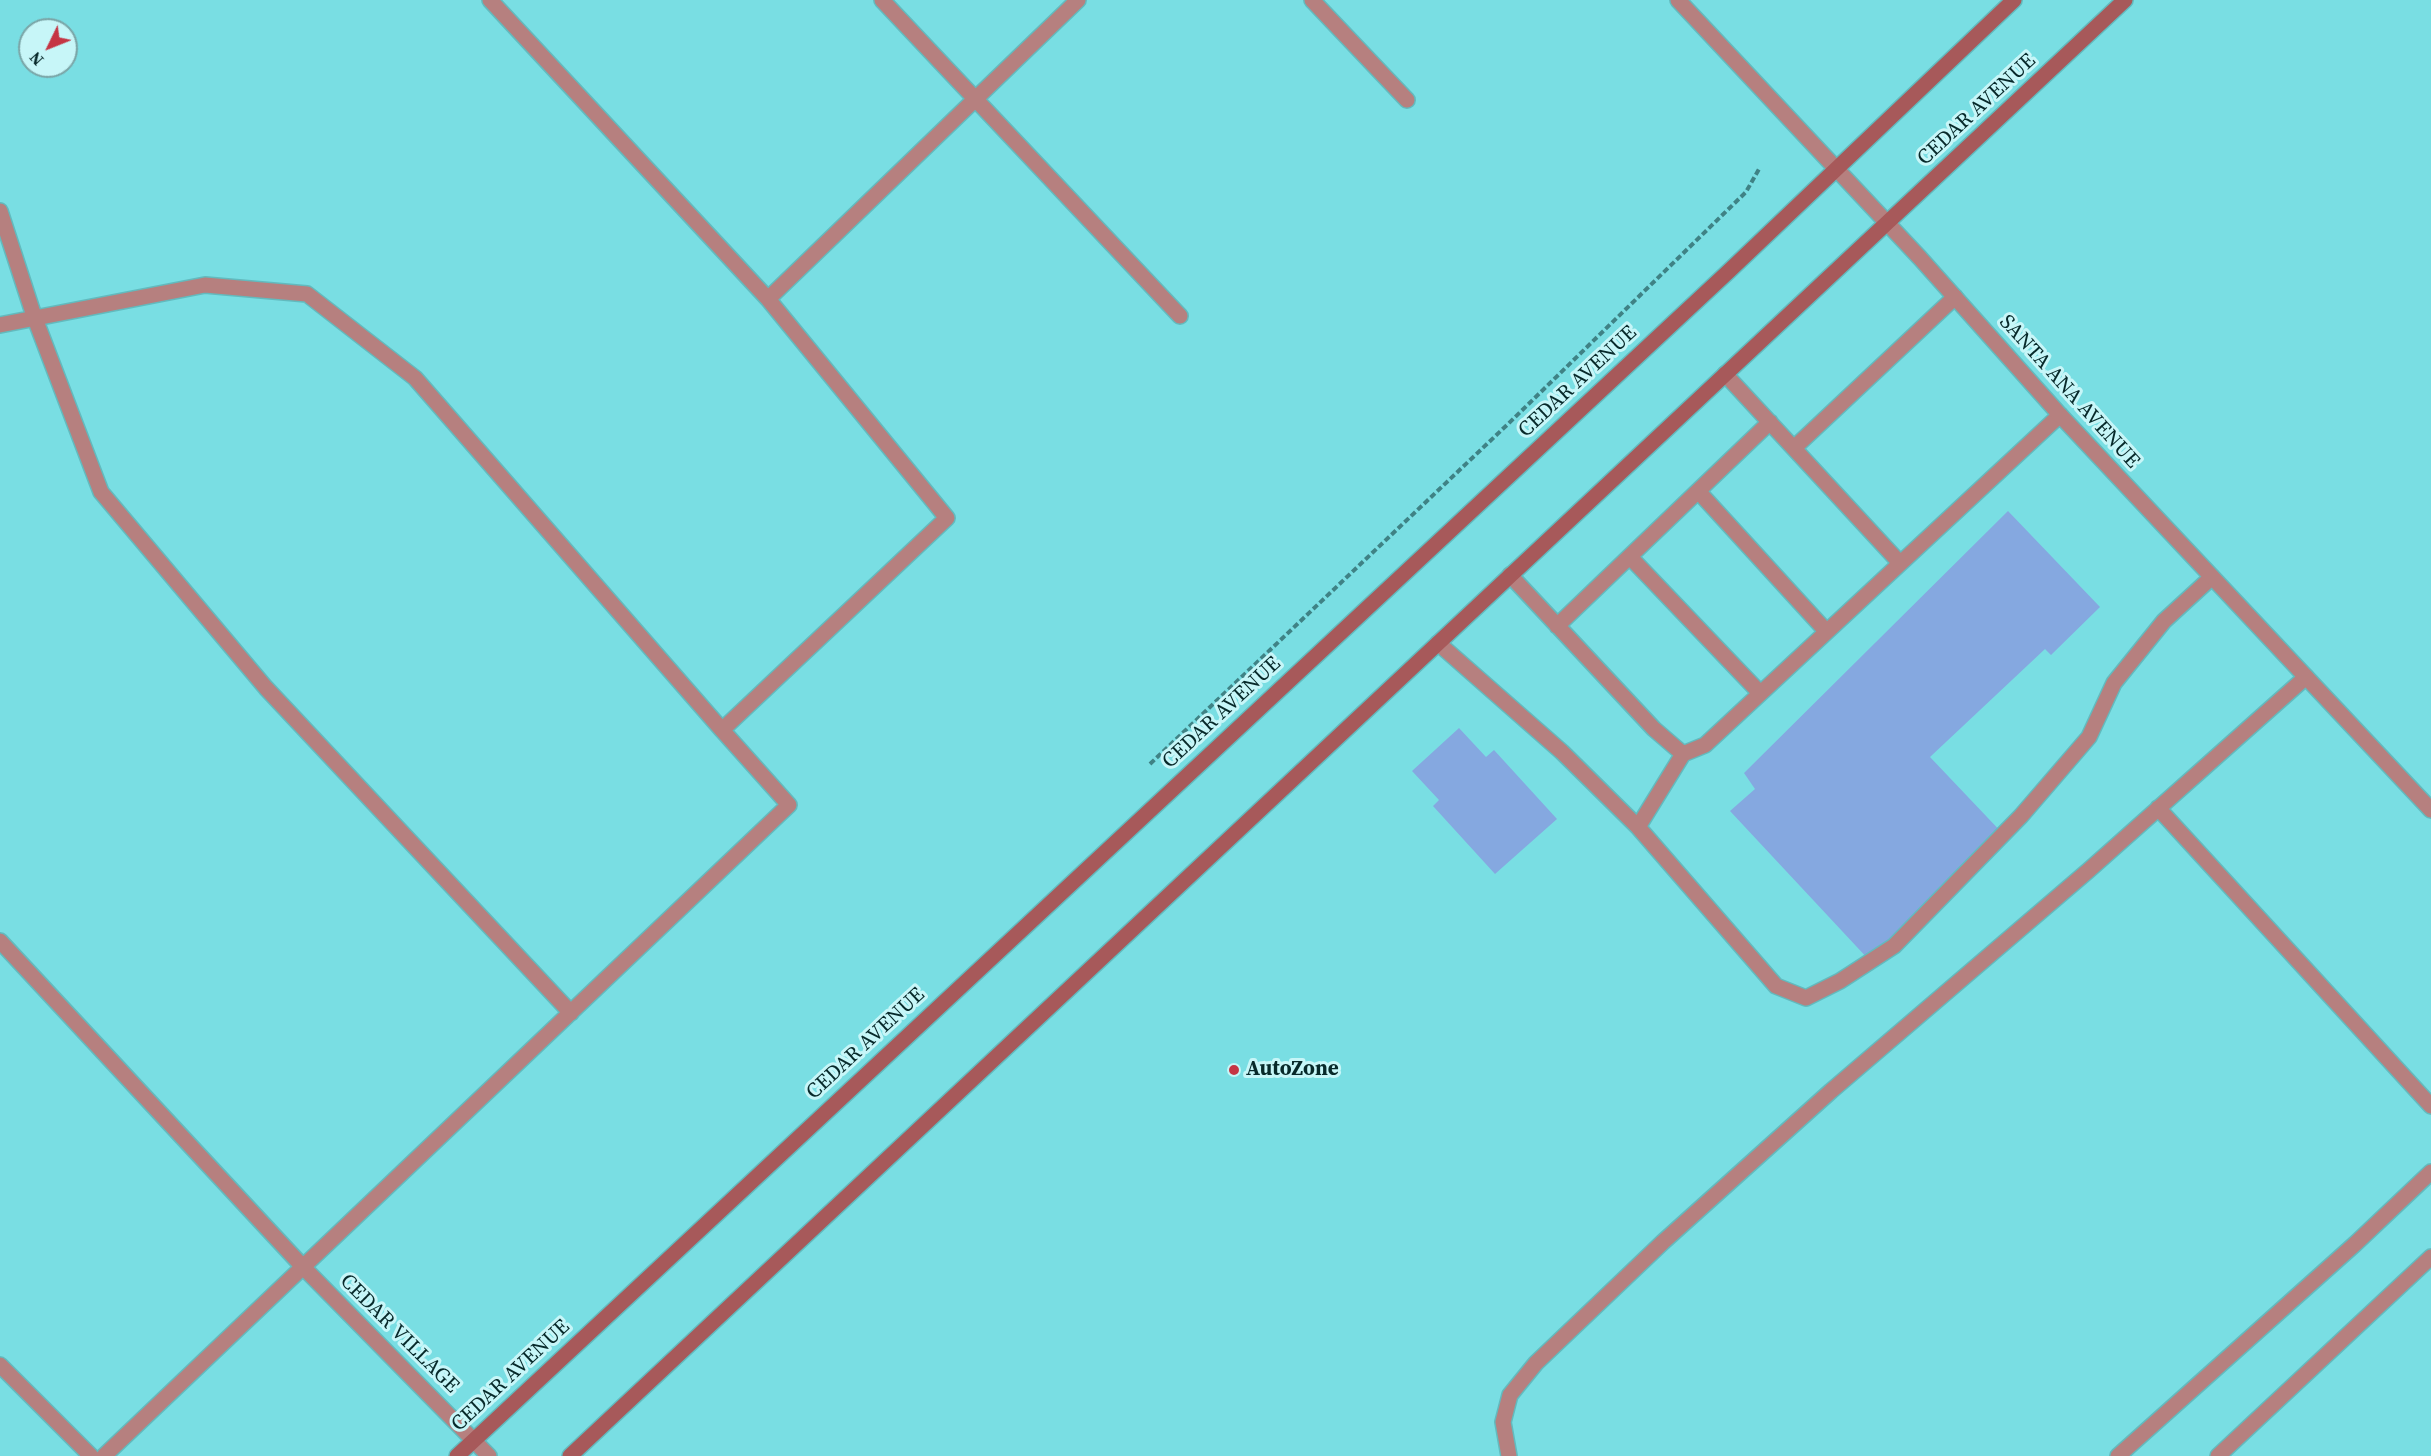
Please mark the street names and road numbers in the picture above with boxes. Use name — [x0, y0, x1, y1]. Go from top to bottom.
street label: CEDAR AVENUE — [1913, 49, 2041, 171]
street label: SANTA ANA AVENUE — [1993, 310, 2145, 474]
street label: CEDAR AVENUE — [1514, 321, 1642, 443]
street label: CEDAR AVENUE — [1158, 652, 1286, 774]
street label: CEDAR AVENUE — [802, 983, 930, 1105]
street label: CEDAR VILLAGE — [334, 1269, 464, 1399]
street label: CEDAR AVENUE — [447, 1315, 575, 1437]

